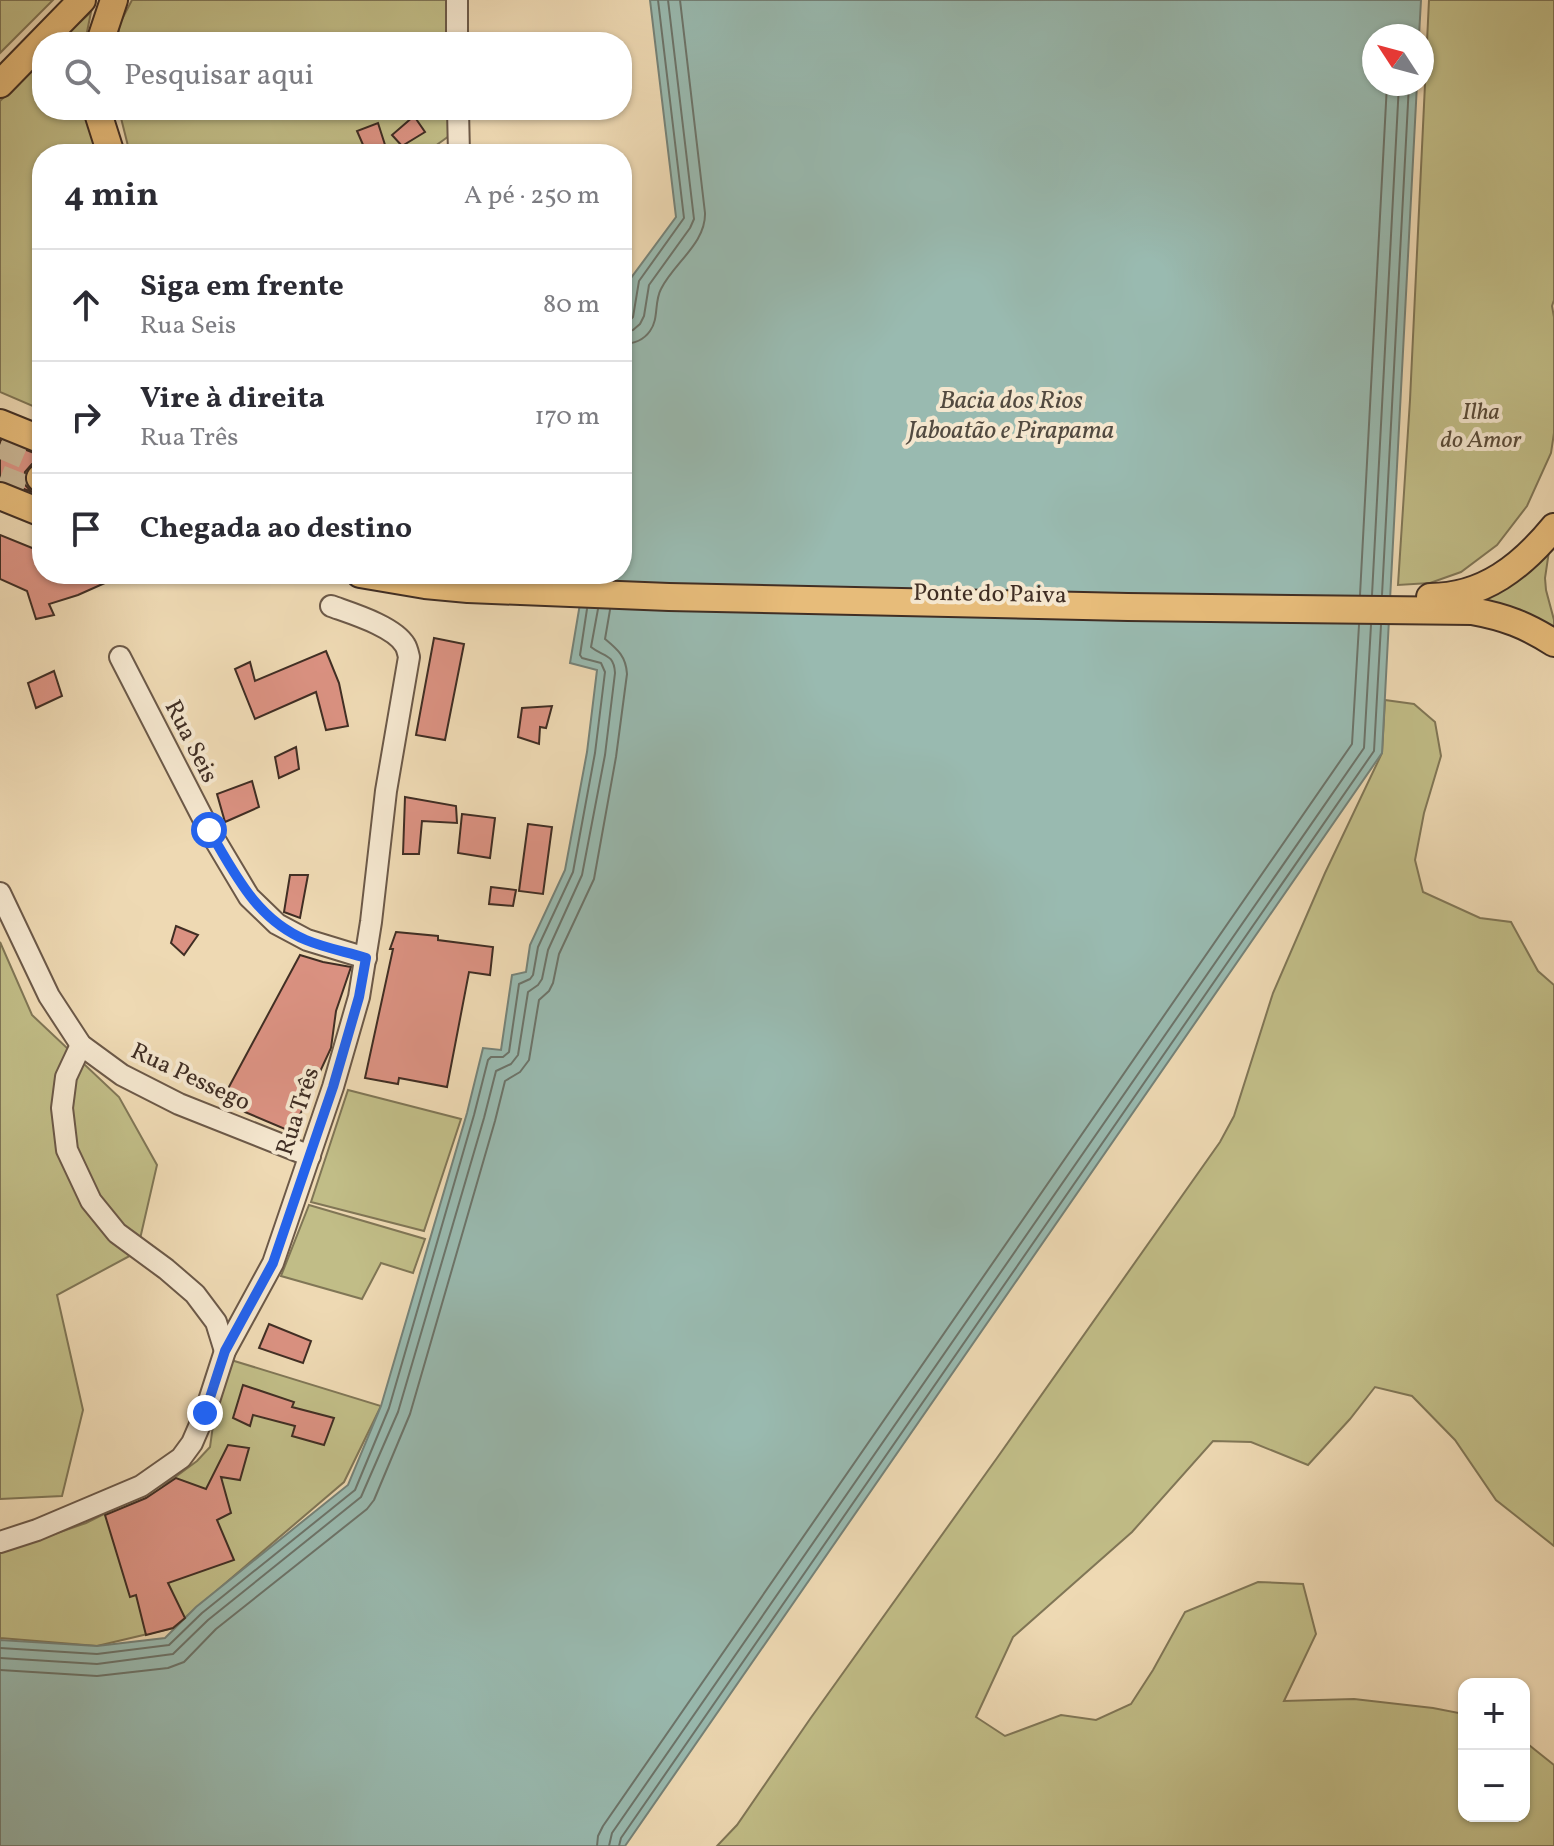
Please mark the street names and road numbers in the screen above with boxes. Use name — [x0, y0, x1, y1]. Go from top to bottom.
street label: Ponte do Paiva — [913, 577, 1067, 613]
street label: Rua Seis — [155, 695, 226, 789]
street label: Rua Pessego — [125, 1035, 256, 1120]
street label: Rua Três — [269, 1063, 329, 1160]

